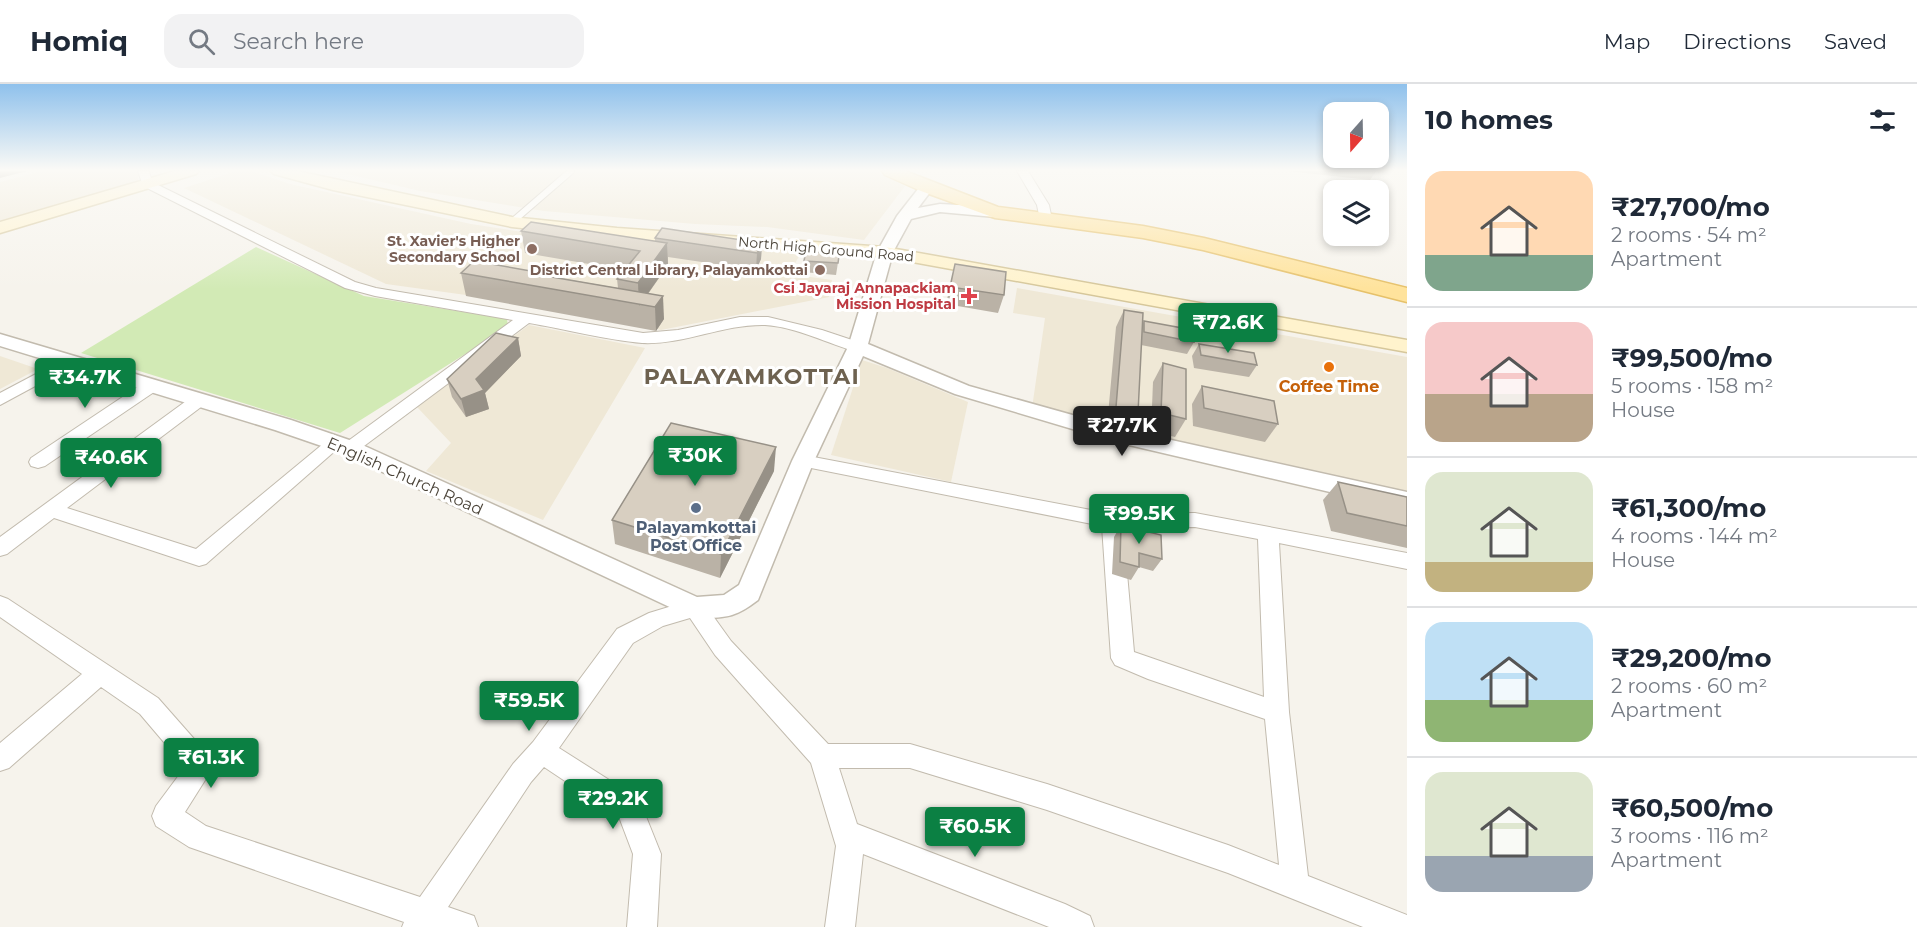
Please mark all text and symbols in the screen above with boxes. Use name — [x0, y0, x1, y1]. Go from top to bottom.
search box — [164, 14, 584, 68]
text: Homiq — [30, 24, 128, 58]
icon: search — [185, 25, 218, 58]
text: Search here — [233, 28, 364, 55]
text: Map — [1604, 29, 1650, 54]
text: Directions — [1683, 29, 1791, 54]
text: Saved — [1824, 29, 1887, 54]
north arrow — [1323, 102, 1389, 168]
map controls — [1323, 102, 1389, 246]
text: 10 homes — [1425, 104, 1553, 136]
icon: filters — [1866, 104, 1899, 137]
button: layers — [1323, 180, 1389, 246]
text: ₹27,700/mo — [1611, 191, 1770, 223]
icon: home — [1473, 195, 1545, 267]
text: 2 rooms · 54 m² — [1611, 223, 1767, 247]
place label: St. Xavier's Higher Secondary School — [387, 232, 520, 266]
street label: North High Ground Road — [737, 232, 915, 266]
marker: St. Xavier's Higher Secondary School — [525, 242, 539, 256]
text: Apartment — [1611, 247, 1722, 271]
place label: District Central Library, Palayamkottai — [530, 261, 808, 279]
marker: District Central Library, Palayamkottai — [813, 263, 827, 277]
place label: Csi Jayaraj Annapackiam Mission Hospital — [773, 279, 956, 313]
marker: Csi Jayaraj Annapackiam Mission Hospital — [960, 287, 978, 305]
pin: ₹72.6K — [1179, 303, 1277, 354]
text: ₹72.6K — [1192, 310, 1264, 334]
text: ₹99,500/mo — [1611, 342, 1773, 374]
icon: home — [1473, 346, 1545, 418]
pin: ₹34.7K — [36, 358, 134, 409]
marker: Coffee Time — [1322, 360, 1336, 374]
district label: PALAYAMKOTTAI — [644, 363, 860, 390]
text: ₹34.7K — [49, 365, 121, 389]
text: 5 rooms · 158 m² — [1611, 374, 1773, 398]
place label: Coffee Time — [1279, 377, 1379, 396]
text: House — [1611, 398, 1675, 422]
pin: ₹27.7K — [1073, 406, 1171, 457]
text: ₹27.7K — [1087, 413, 1157, 437]
street label: English Church Road — [324, 433, 486, 519]
pin: ₹30K — [659, 436, 731, 487]
pin: ₹40.6K — [62, 438, 160, 489]
text: ₹30K — [668, 443, 722, 467]
text: ₹40.6K — [74, 445, 148, 469]
text: ₹61,300/mo — [1611, 492, 1766, 524]
pin: ₹99.5K — [1090, 494, 1188, 545]
icon: home — [1473, 496, 1545, 568]
marker: Palayamkottai Post Office — [689, 501, 703, 515]
text: ₹99.5K — [1103, 501, 1175, 525]
place label: Palayamkottai Post Office — [636, 518, 756, 555]
text: 4 rooms · 144 m² — [1611, 524, 1778, 548]
text: House — [1611, 548, 1675, 572]
text: ₹29,200/mo — [1611, 642, 1772, 674]
icon: home — [1473, 646, 1545, 718]
text: 2 rooms · 60 m² — [1611, 674, 1767, 698]
pin: ₹59.5K — [480, 681, 578, 732]
text: ₹59.5K — [494, 688, 564, 712]
text: Apartment — [1611, 698, 1722, 722]
pin: ₹61.3K — [162, 738, 260, 789]
text: ₹61.3K — [178, 745, 244, 769]
pin: ₹29.2K — [564, 779, 662, 830]
text: ₹29.2K — [578, 786, 648, 810]
text: ₹60,500/mo — [1611, 792, 1773, 824]
icon: home — [1473, 796, 1545, 868]
pin: ₹60.5K — [926, 807, 1024, 858]
text: ₹60.5K — [939, 814, 1011, 838]
text: 3 rooms · 116 m² — [1611, 824, 1769, 848]
text: Apartment — [1611, 848, 1722, 872]

